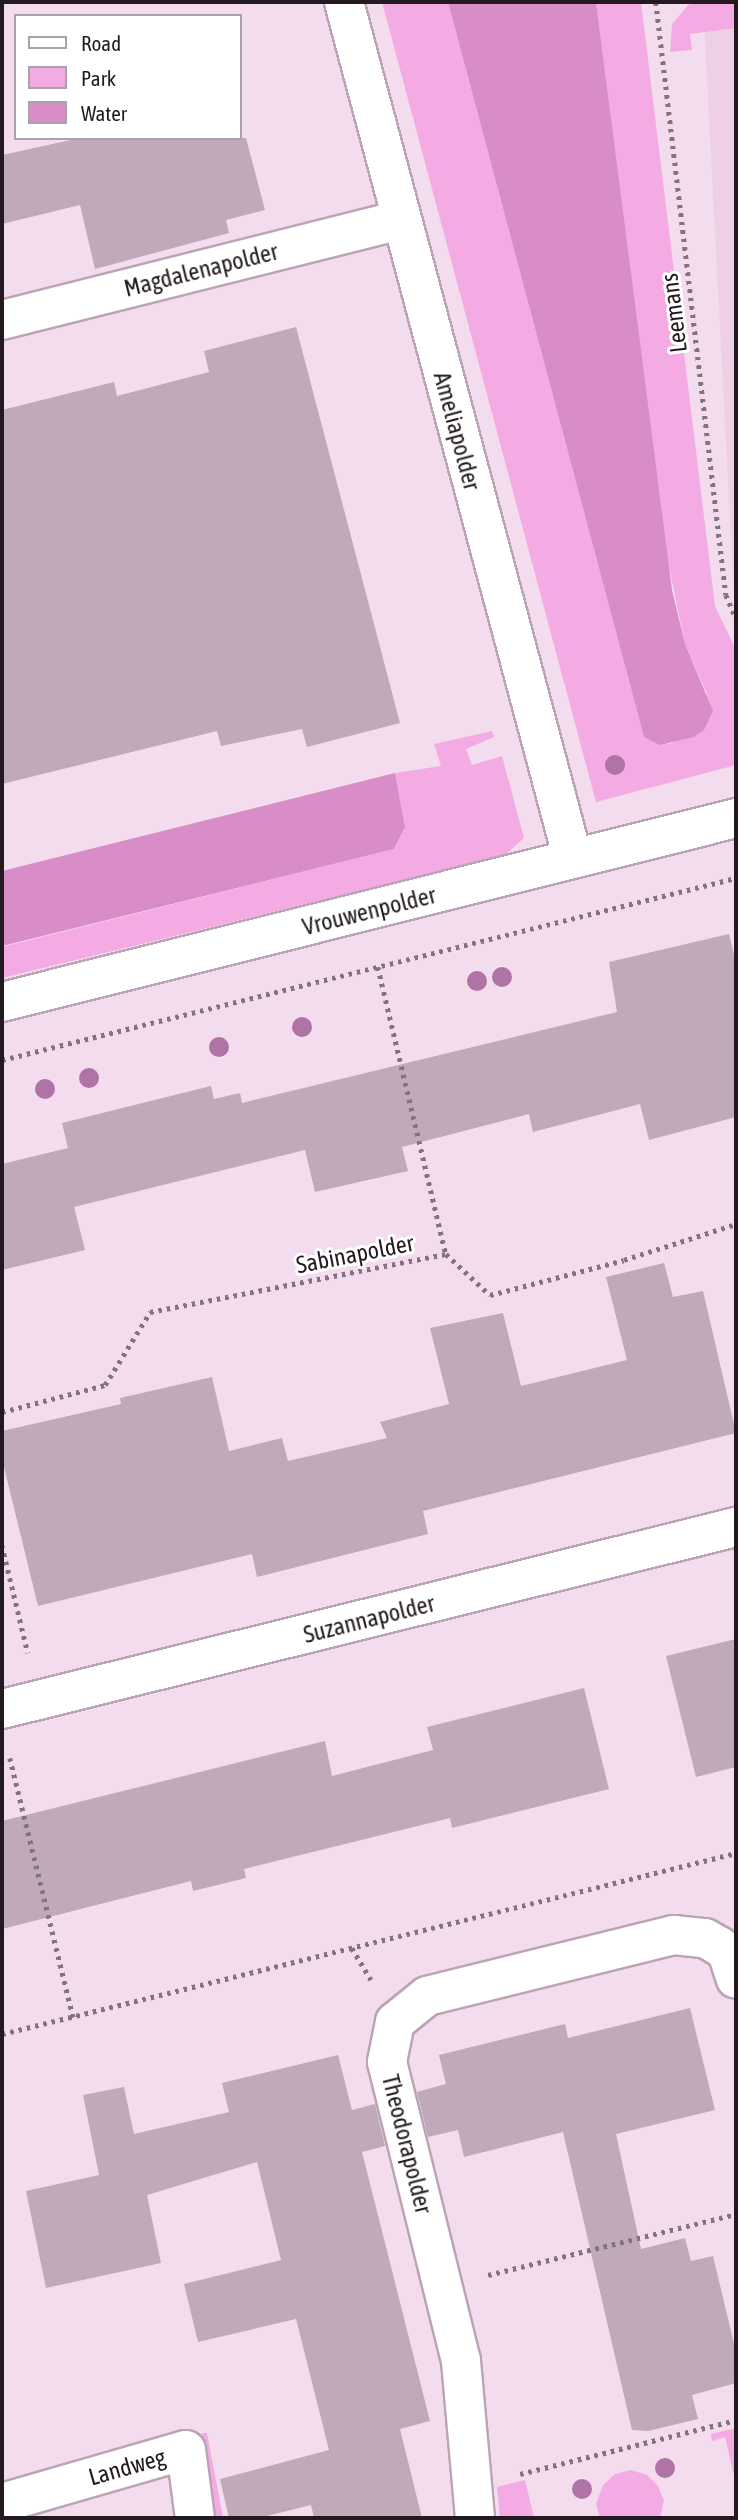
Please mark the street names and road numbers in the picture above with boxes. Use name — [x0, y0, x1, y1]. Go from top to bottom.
street label: Magdalenapolder — [121, 237, 281, 303]
street label: Leemans — [655, 272, 693, 354]
street label: Ameliapolder — [427, 369, 487, 493]
street label: Vrouwenpolder — [299, 881, 439, 941]
street label: Sabinapolder — [294, 1229, 416, 1279]
street label: Suzannapolder — [300, 1589, 438, 1649]
street label: Theodorapolder — [376, 2071, 438, 2217]
street label: Landweg — [85, 2442, 169, 2492]

